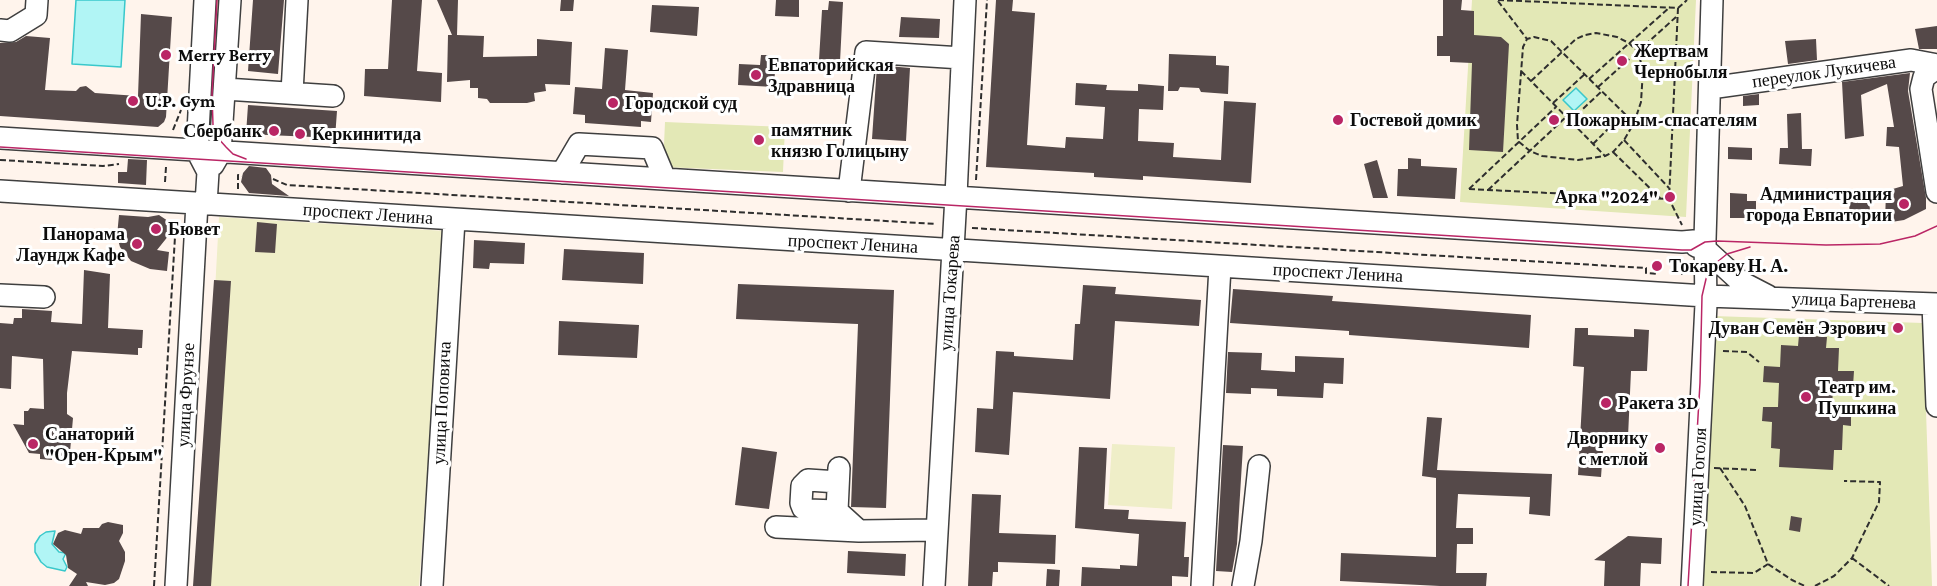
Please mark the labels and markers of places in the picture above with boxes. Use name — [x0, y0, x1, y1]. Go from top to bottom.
place label: Жертвам Чернобыля — [1634, 40, 1727, 82]
place label: Merry Berry — [178, 44, 271, 66]
marker: Merry Berry — [159, 48, 173, 62]
place label: Евпаторийская Здравница — [768, 54, 894, 97]
marker: Жертвам Чернобыля — [1615, 54, 1629, 68]
marker: Евпаторийская Здравница — [749, 68, 763, 82]
place label: U.P. Gym — [145, 90, 215, 112]
place label: Городской суд — [625, 92, 737, 114]
marker: U.P. Gym — [126, 94, 140, 108]
marker: Городской суд — [606, 96, 620, 110]
place label: Гостевой домик — [1350, 109, 1477, 131]
place label: Пожарным-спасателям — [1566, 109, 1757, 131]
marker: Гостевой домик — [1331, 113, 1345, 127]
marker: Пожарным-спасателям — [1547, 113, 1561, 127]
place label: памятник князю Голицыну — [771, 119, 909, 162]
place label: Сбербанк — [183, 120, 262, 142]
place label: Керкинитида — [312, 123, 421, 145]
marker: Сбербанк — [267, 124, 281, 138]
marker: Керкинитида — [293, 127, 307, 141]
marker: памятник князю Голицыну — [752, 133, 766, 147]
place label: Администрация города Евпатории — [1746, 183, 1892, 226]
place label: Арка "2024" — [1555, 186, 1658, 208]
marker: Арка "2024" — [1663, 190, 1677, 204]
marker: Администрация города Евпатории — [1897, 197, 1911, 211]
place label: Бювет — [168, 218, 220, 240]
marker: Бювет — [149, 222, 163, 236]
place label: Панорама Лаундж Кафе — [16, 223, 125, 266]
marker: Панорама Лаундж Кафе — [130, 237, 144, 251]
place label: Токареву Н. А. — [1669, 255, 1788, 277]
marker: Токареву Н. А. — [1650, 259, 1664, 273]
place label: Дуван Семён Эзрович — [1709, 317, 1886, 339]
marker: Дуван Семён Эзрович — [1891, 321, 1905, 335]
place label: Театр им. Пушкина — [1818, 376, 1896, 418]
marker: Театр им. Пушкина — [1799, 390, 1813, 404]
place label: Ракета 3D — [1618, 392, 1699, 414]
marker: Ракета 3D — [1599, 396, 1613, 410]
place label: Санаторий "Орен-Крым" — [45, 423, 162, 466]
place label: Дворнику с метлой — [1567, 427, 1648, 470]
marker: Санаторий "Орен-Крым" — [26, 437, 40, 451]
marker: Дворнику с метлой — [1653, 441, 1667, 455]

